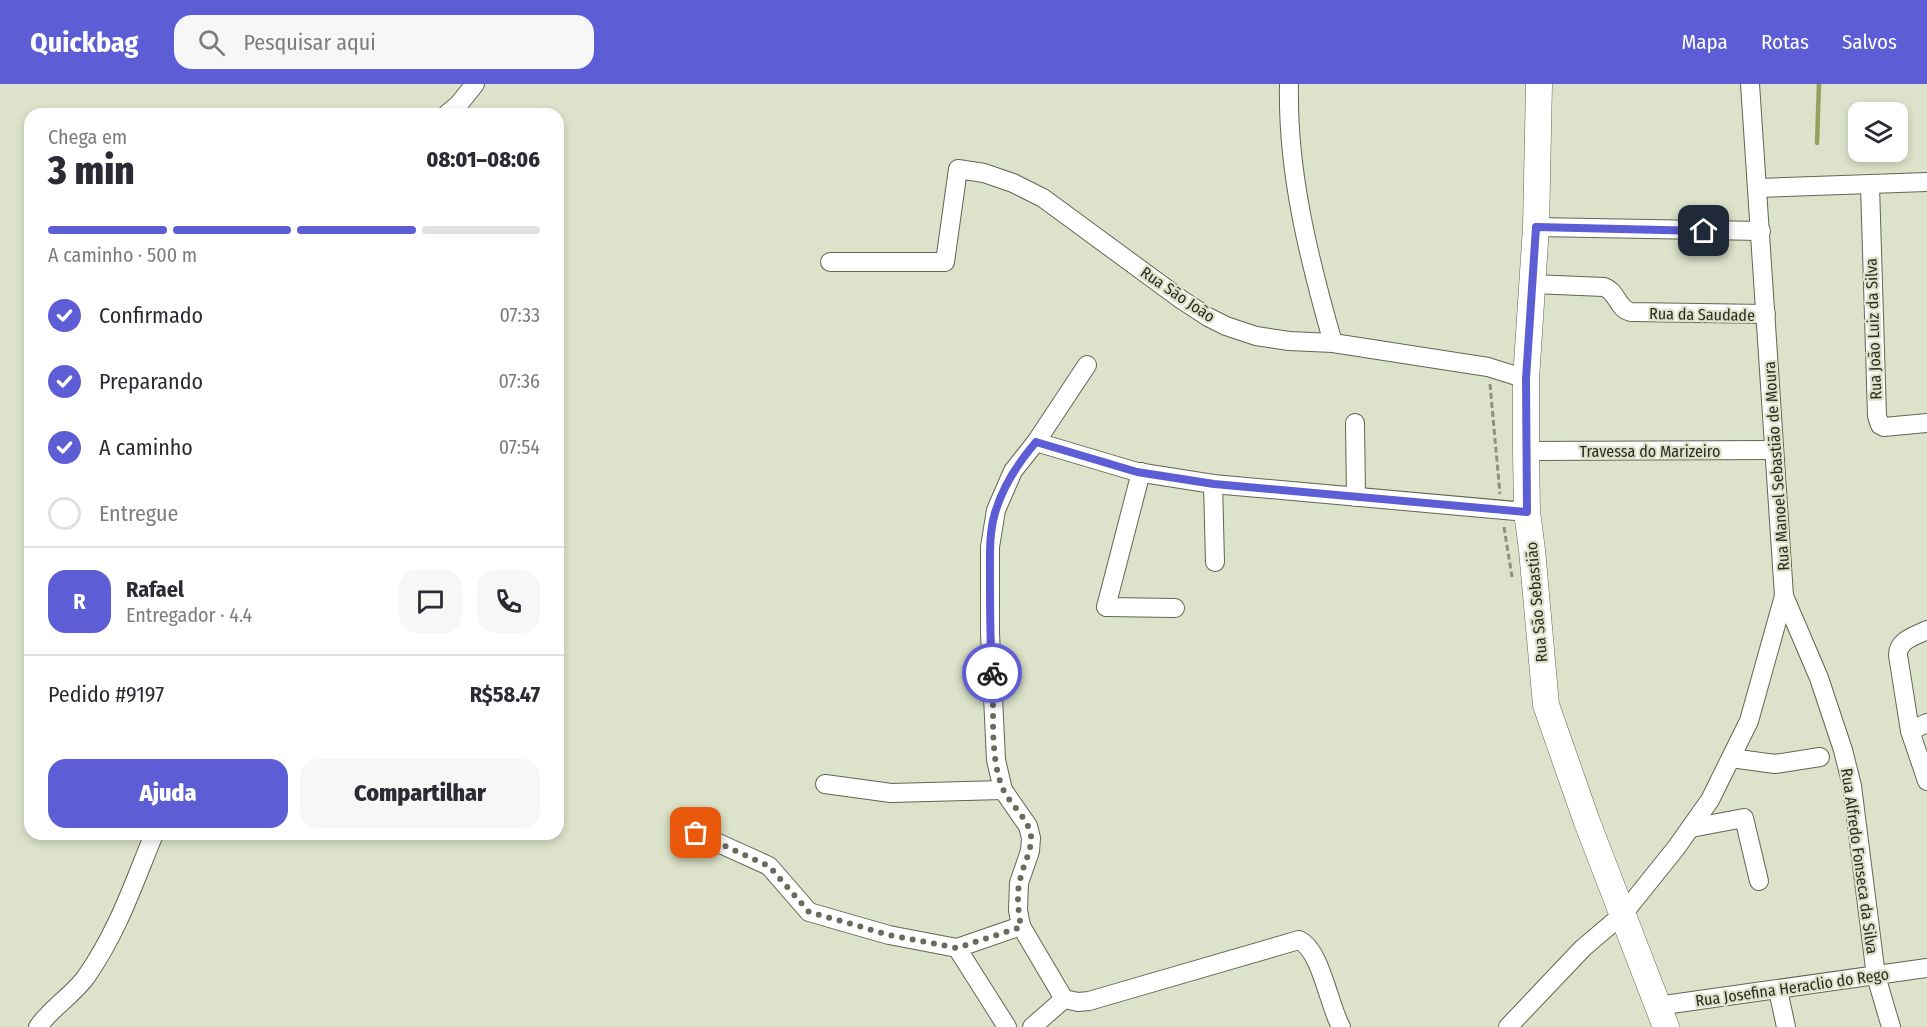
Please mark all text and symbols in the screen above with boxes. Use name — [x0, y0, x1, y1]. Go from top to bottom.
search box — [174, 15, 594, 69]
text: Quickbag — [30, 26, 138, 59]
icon: search — [195, 26, 228, 59]
text: Pesquisar aqui — [243, 29, 376, 56]
text: Mapa — [1681, 29, 1728, 55]
text: Rotas — [1761, 29, 1809, 55]
text: Salvos — [1842, 29, 1897, 55]
map controls — [1848, 102, 1908, 162]
button: layers — [1848, 102, 1908, 162]
text: Chega em — [48, 125, 127, 149]
text: 08:01–08:06 — [426, 146, 540, 173]
text: 3 min — [48, 148, 135, 194]
pin — [1678, 205, 1729, 256]
icon: home — [1687, 214, 1720, 247]
text: A caminho · 500 m — [48, 243, 197, 267]
street label: Rua João Luiz da Silva — [1862, 258, 1885, 400]
street label: Rua São João — [1137, 263, 1218, 326]
icon: check — [48, 299, 81, 332]
text: Confirmado — [99, 302, 203, 329]
text: 07:33 — [499, 303, 540, 327]
street label: Rua da Saudade — [1649, 304, 1755, 325]
street label: Rua Manoel Sebastião de Moura — [1760, 360, 1793, 571]
icon: check — [48, 365, 81, 398]
text: Preparando — [99, 368, 203, 395]
text: 07:36 — [498, 369, 540, 393]
icon: check — [48, 431, 81, 464]
text: A caminho — [99, 434, 193, 461]
text: 07:54 — [499, 435, 540, 459]
street label: Travessa do Marizeiro — [1580, 442, 1720, 461]
text: Entregue — [99, 500, 178, 527]
street label: Rua São Sebastião — [1522, 541, 1551, 663]
button: chat — [399, 570, 462, 633]
button: phone — [477, 570, 540, 633]
text: Rafael — [126, 576, 184, 603]
text: R — [73, 588, 86, 615]
text: Entregador · 4.4 — [126, 603, 252, 627]
courier — [962, 643, 1022, 703]
icon: bike — [976, 657, 1009, 690]
text: Pedido #9197 — [48, 681, 164, 708]
text: R$58.47 — [470, 681, 540, 708]
button: Ajuda — [48, 759, 288, 828]
button: Compartilhar — [300, 759, 540, 828]
street label: Rua Alfredo Fonseca da Silva — [1837, 767, 1882, 955]
pin — [670, 807, 721, 858]
icon: bag — [679, 816, 712, 849]
street label: Rua Josefina Heraclio do Rego — [1694, 965, 1890, 1010]

